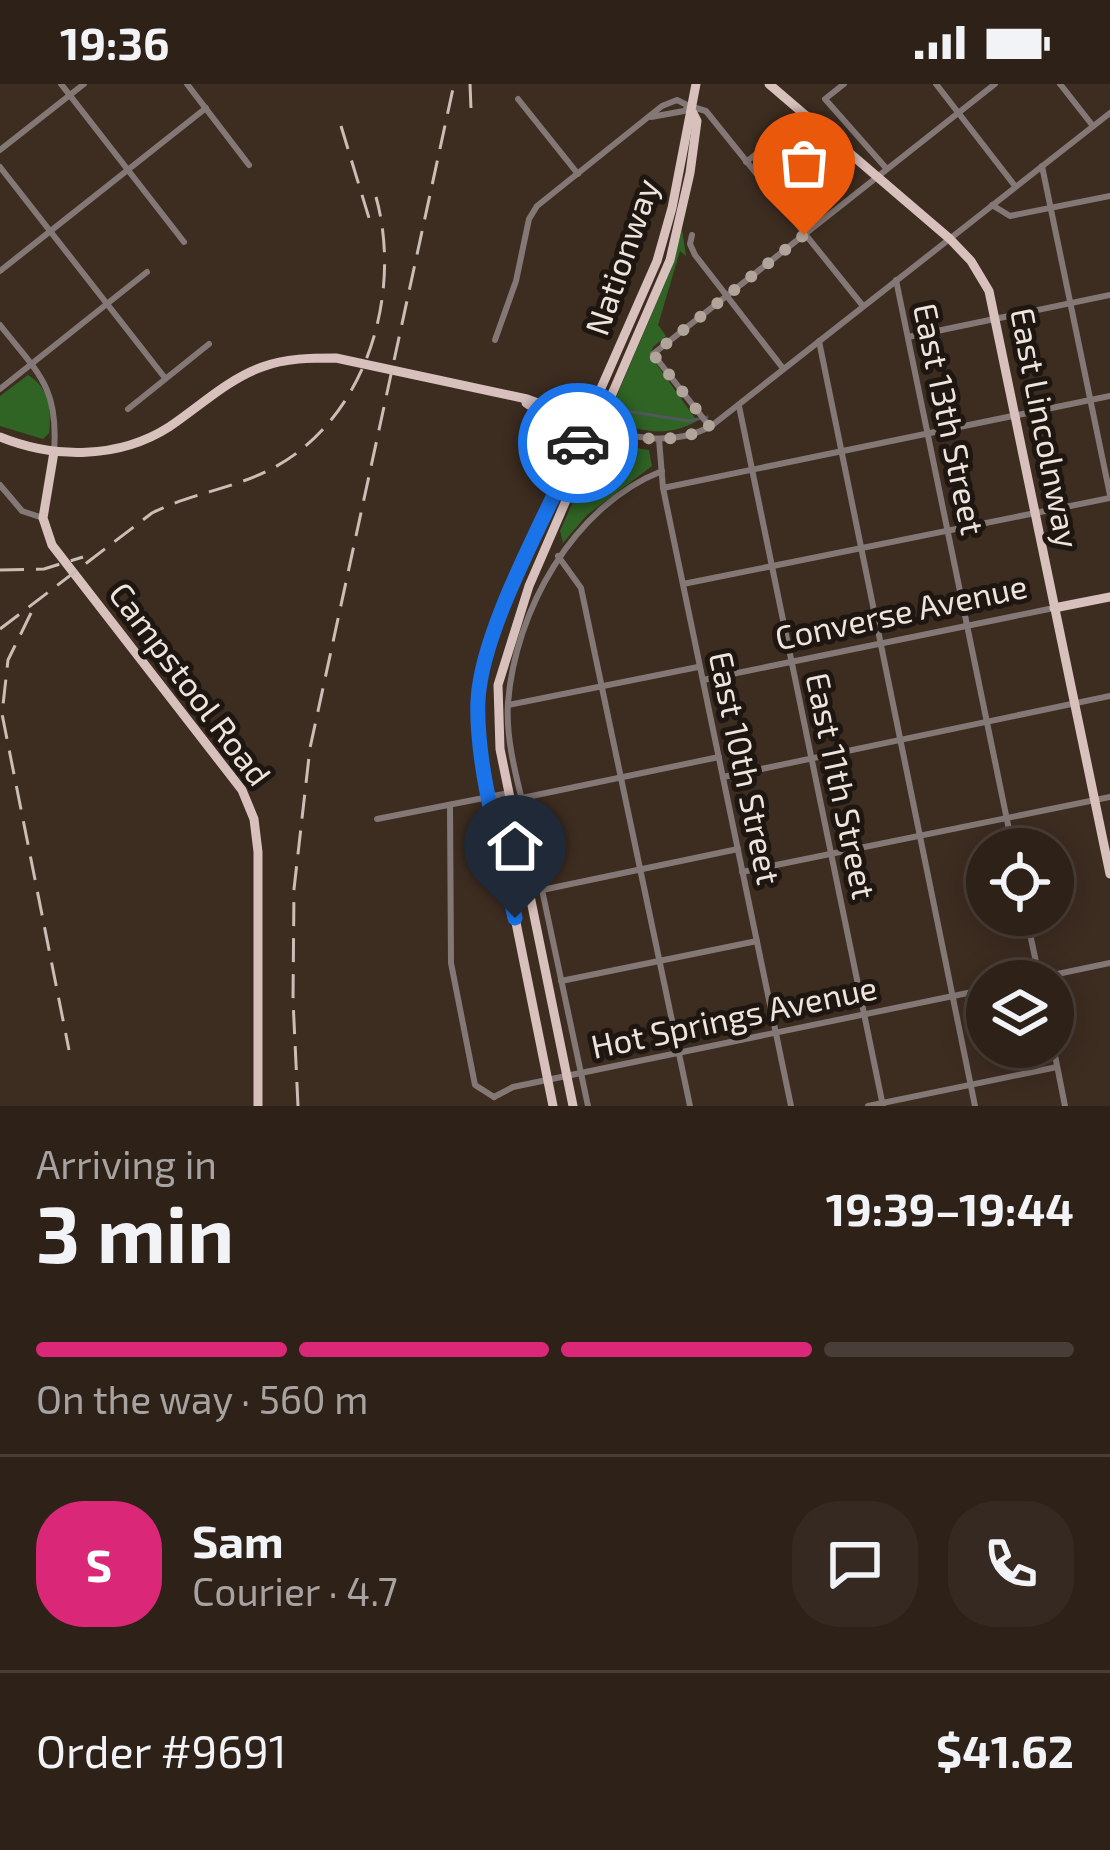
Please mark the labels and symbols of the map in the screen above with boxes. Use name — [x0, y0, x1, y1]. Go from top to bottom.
pin — [753, 112, 855, 235]
street label: Nationway — [576, 173, 666, 340]
street label: East 13th Street — [906, 299, 994, 538]
street label: East Lincolnway — [1003, 304, 1089, 551]
courier — [518, 383, 638, 503]
street label: Converse Avenue — [771, 565, 1030, 657]
street label: Campstool Road — [101, 574, 280, 793]
street label: East 10th Street — [702, 648, 790, 888]
street label: East 11th Street — [798, 669, 885, 903]
pin — [464, 795, 566, 918]
street label: Hot Springs Avenue — [587, 966, 880, 1066]

